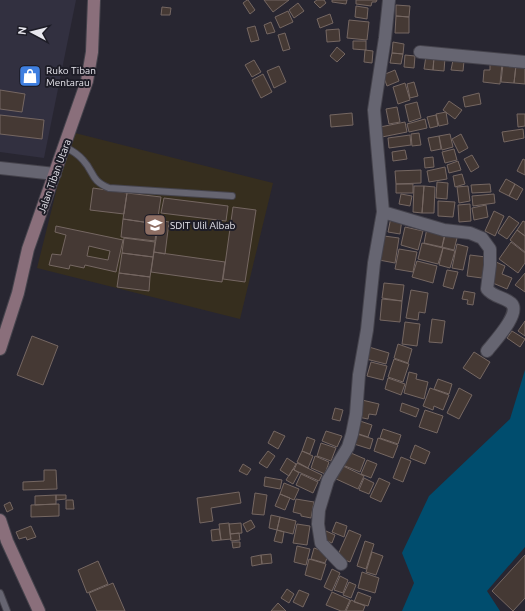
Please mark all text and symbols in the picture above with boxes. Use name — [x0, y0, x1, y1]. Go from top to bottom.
north arrow — [12, 12, 52, 52]
text: N — [16, 26, 29, 36]
shop icon: Ruko Tiban Mentarau — [17, 63, 43, 89]
place label: Ruko Tiban Mentarau — [46, 65, 96, 88]
street label: Jalan Tiban Utara — [36, 138, 73, 215]
school or university icon: SDIT Ulil Albab — [142, 212, 168, 238]
place label: SDIT Ulil Albab — [170, 220, 236, 231]

